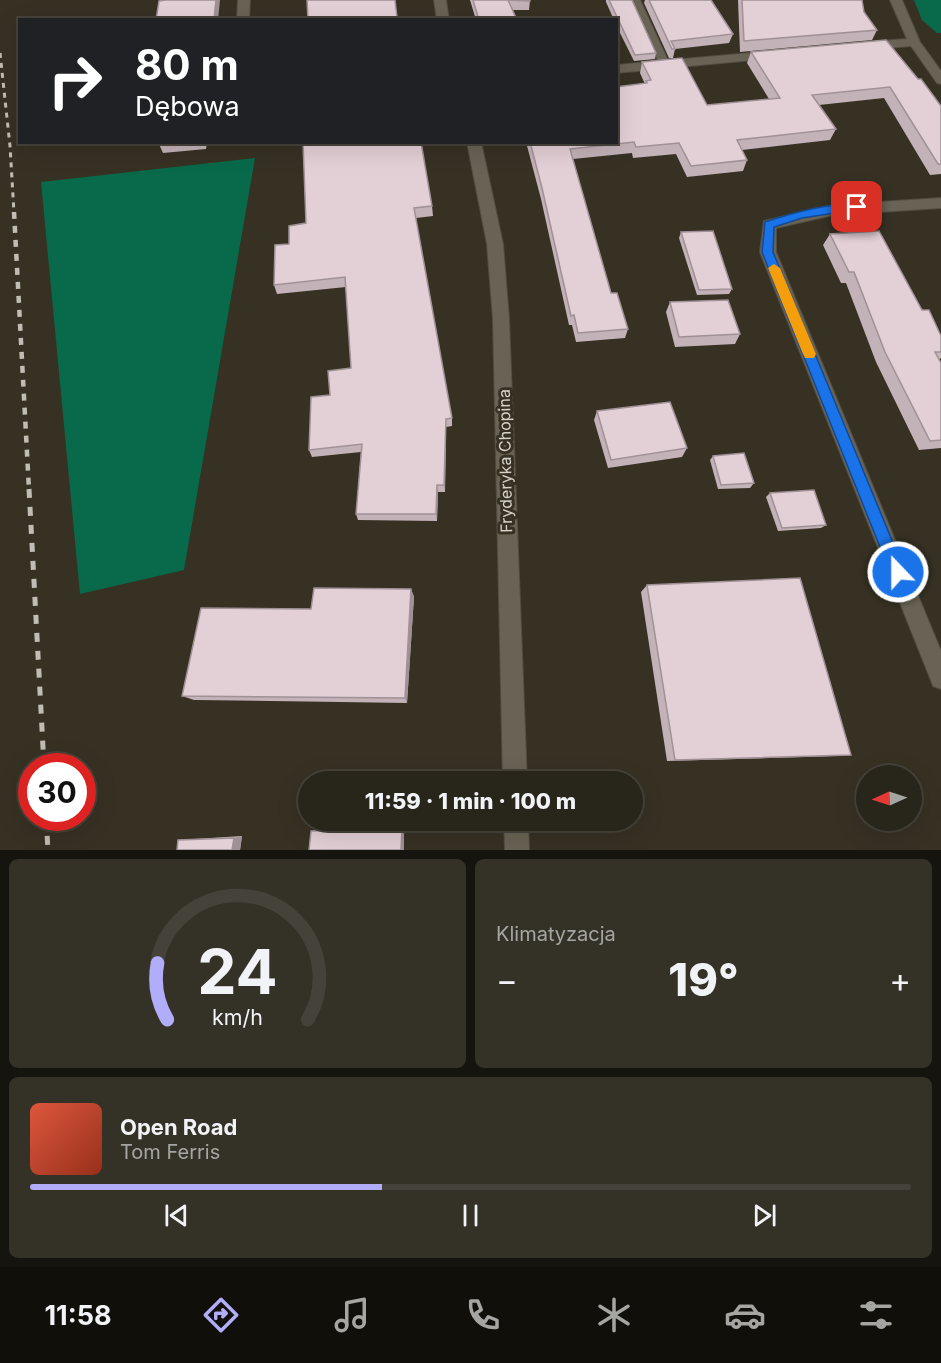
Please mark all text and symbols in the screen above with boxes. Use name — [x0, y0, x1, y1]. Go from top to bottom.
text: 80 m — [135, 39, 239, 90]
icon: right — [36, 42, 114, 120]
text: Dębowa — [135, 90, 240, 123]
pin — [831, 181, 882, 232]
icon: arrive — [840, 190, 873, 223]
street label: Fryderyka Chopina — [494, 389, 516, 533]
position arrow — [866, 540, 930, 604]
speed limit sign: 30 — [18, 753, 96, 831]
north arrow — [856, 765, 922, 831]
map controls — [856, 765, 922, 831]
text: 11:59 · 1 min · 100 m — [365, 788, 576, 814]
text: Klimatyzacja — [496, 922, 616, 946]
text: 24 — [197, 934, 278, 1009]
text: 19° — [668, 952, 739, 1007]
text: − — [496, 960, 518, 1000]
text: + — [889, 960, 911, 1000]
text: km/h — [212, 1005, 263, 1031]
text: Open Road — [120, 1114, 237, 1140]
text: Tom Ferris — [120, 1140, 220, 1164]
icon: previous — [160, 1199, 193, 1232]
icon: pause — [454, 1199, 487, 1232]
icon: next — [748, 1199, 781, 1232]
icon: directions — [200, 1294, 242, 1336]
icon: music — [331, 1294, 373, 1336]
icon: phone — [462, 1294, 504, 1336]
icon: climate — [593, 1294, 635, 1336]
icon: car — [724, 1294, 766, 1336]
icon: filters — [855, 1294, 897, 1336]
text: 11:58 — [44, 1299, 112, 1332]

